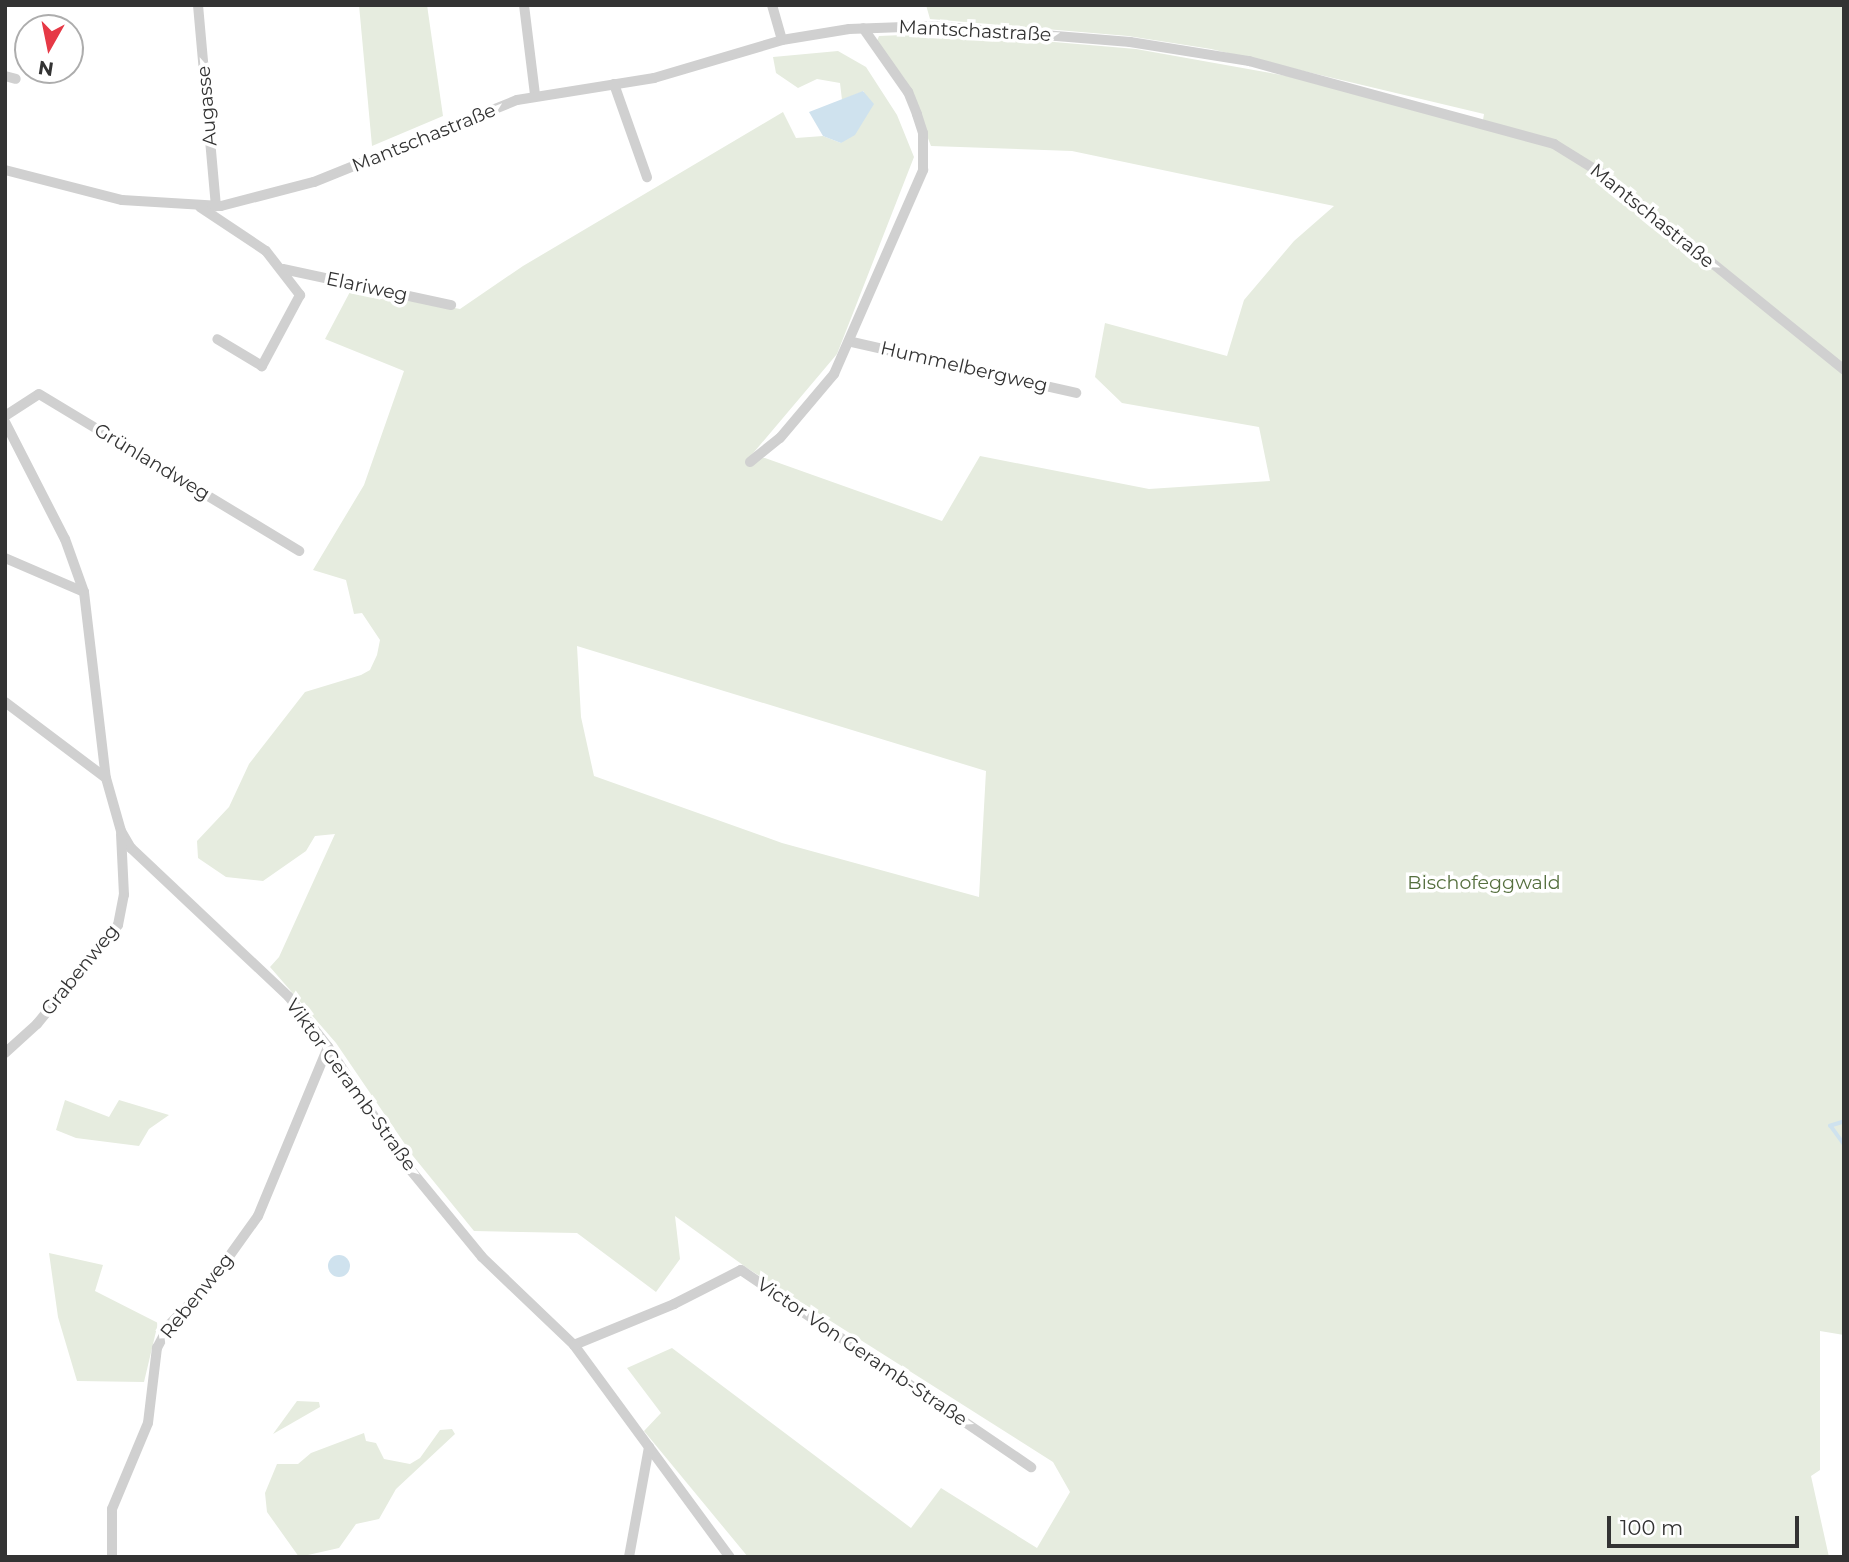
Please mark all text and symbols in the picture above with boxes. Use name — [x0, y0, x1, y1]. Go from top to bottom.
north arrow — [14, 14, 84, 84]
street label: Mantschastraße — [898, 16, 1052, 46]
text: N — [37, 56, 55, 81]
street label: Augasse — [192, 65, 222, 147]
street label: Mantschastraße — [349, 99, 499, 177]
street label: Mantschastraße — [1585, 159, 1719, 273]
street label: Elariweg — [324, 267, 410, 307]
street label: Hummelbergweg — [878, 337, 1050, 397]
street label: Grünlandweg — [90, 419, 214, 505]
park label: Bischofeggwald — [1407, 872, 1561, 894]
street label: Grabenweg — [36, 920, 124, 1020]
street label: Viktor Geramb-Straße — [281, 994, 421, 1176]
street label: Rebenweg — [156, 1249, 238, 1343]
street label: Victor Von Geramb-Straße — [753, 1273, 971, 1431]
scale bar — [1611, 1502, 1804, 1546]
text: 100 m — [1620, 1515, 1683, 1540]

